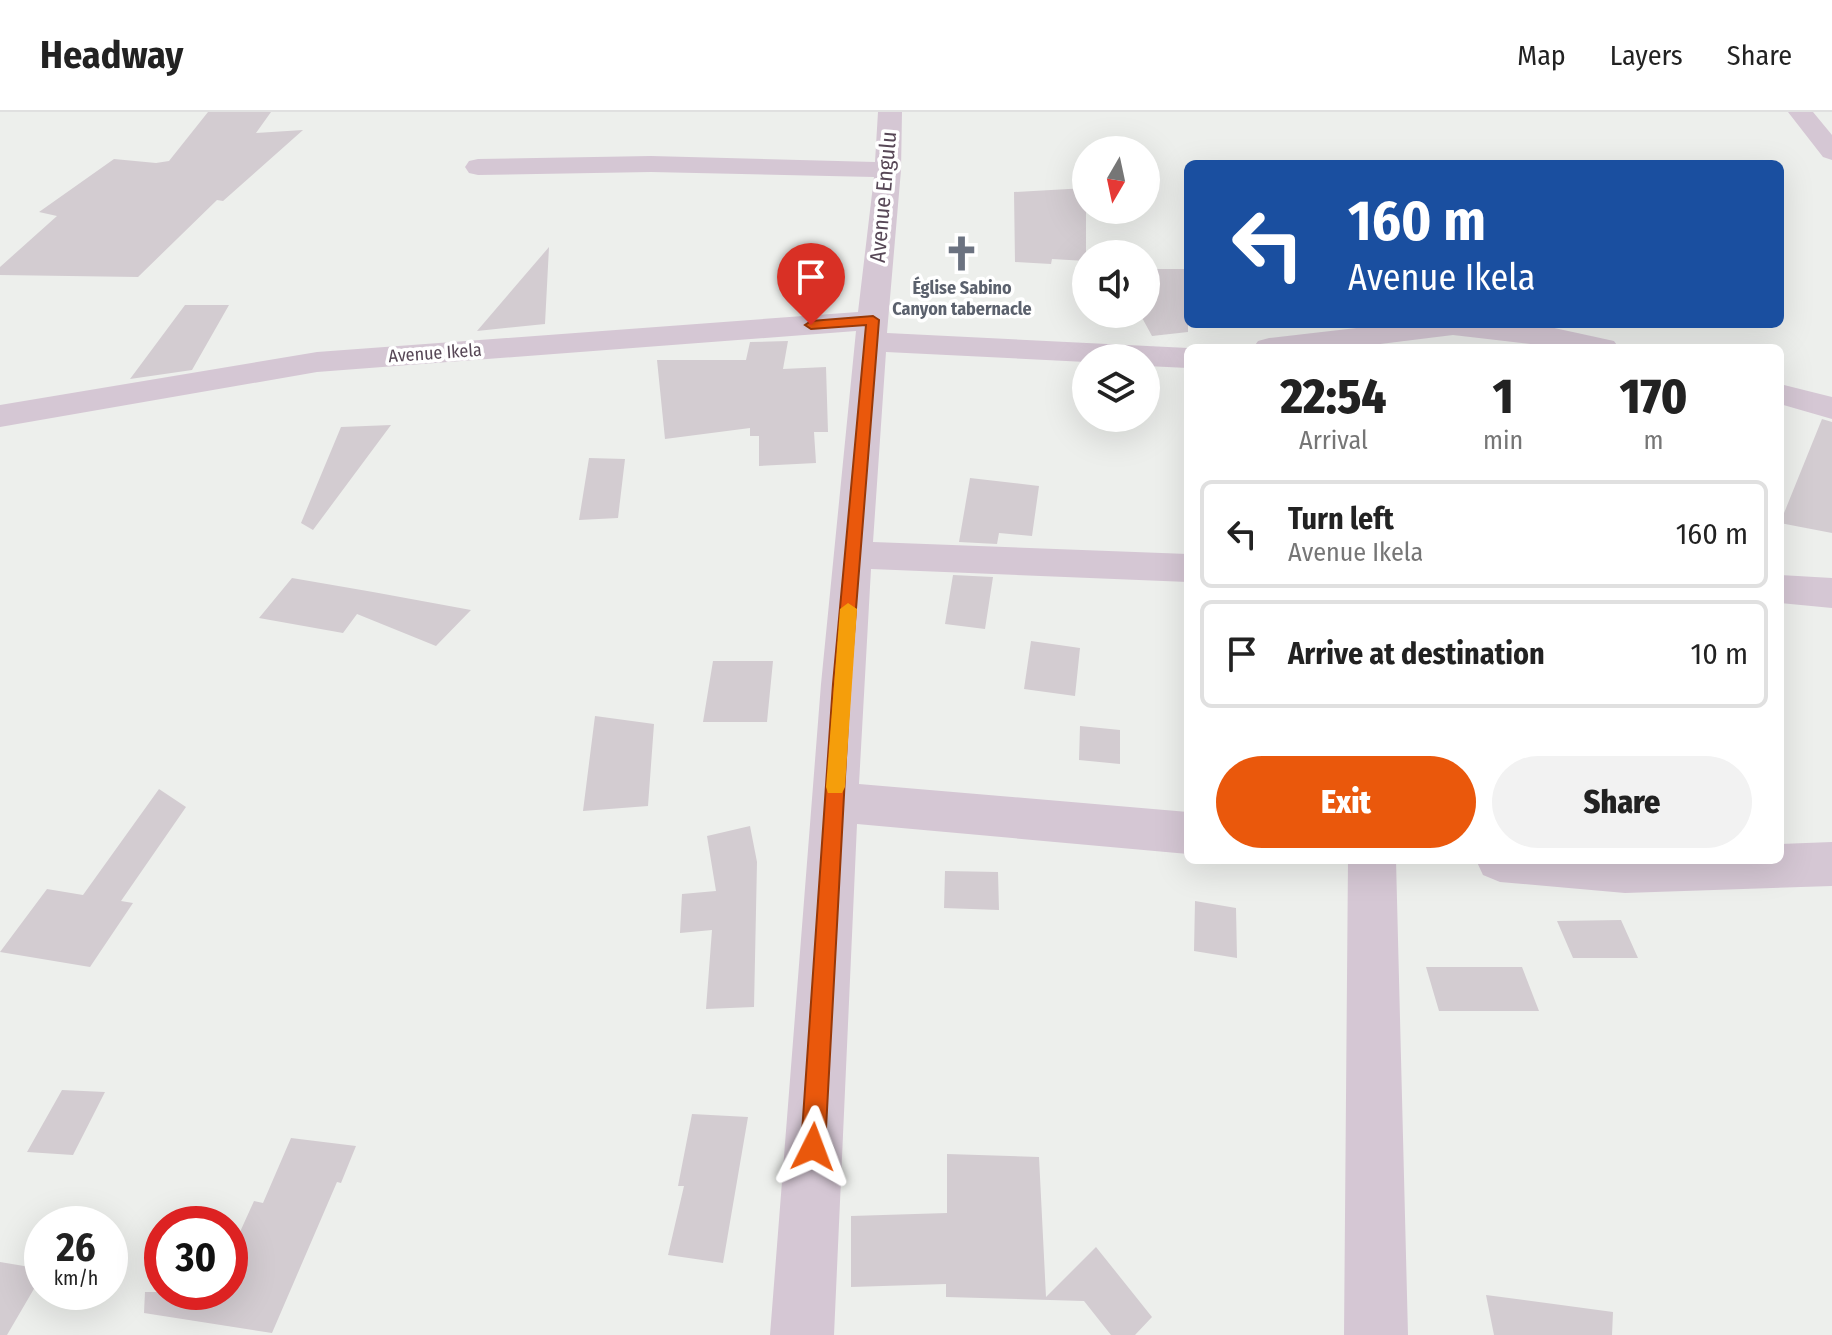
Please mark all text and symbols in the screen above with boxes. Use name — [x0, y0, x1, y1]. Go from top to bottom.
text: Headway — [40, 32, 183, 78]
text: Map — [1517, 39, 1566, 72]
text: Layers — [1610, 39, 1683, 72]
text: Share — [1727, 39, 1792, 72]
street label: Avenue Engulu — [864, 130, 902, 264]
north arrow — [1072, 136, 1160, 224]
map controls — [1072, 136, 1160, 432]
text: 160 m — [1348, 188, 1486, 255]
icon: left — [1216, 192, 1320, 296]
church icon: Église Sabino Canyon tabernacle — [943, 235, 981, 273]
button: sound — [1072, 240, 1160, 328]
pin — [777, 243, 845, 325]
icon: arrive — [789, 255, 833, 299]
text: Avenue Ikela — [1348, 256, 1535, 300]
place label: Église Sabino Canyon tabernacle — [892, 276, 1032, 320]
street label: Avenue Ikela — [388, 339, 483, 367]
button: layers — [1072, 344, 1160, 432]
text: 22:54 — [1281, 368, 1386, 426]
text: 1 — [1493, 368, 1513, 426]
text: 170 — [1620, 368, 1687, 426]
text: Arrival — [1299, 425, 1368, 456]
text: min — [1483, 425, 1523, 456]
text: m — [1644, 425, 1664, 456]
text: Turn left — [1288, 501, 1394, 537]
icon: left — [1220, 512, 1264, 556]
text: 160 m — [1676, 516, 1748, 552]
text: Avenue Ikela — [1288, 537, 1423, 568]
icon: arrive — [1220, 632, 1264, 676]
text: Arrive at destination — [1288, 636, 1545, 672]
text: 10 m — [1691, 636, 1748, 672]
button: Exit — [1216, 756, 1476, 848]
button: Share — [1492, 756, 1752, 848]
position arrow — [771, 1105, 855, 1189]
speed limit sign: 30 — [144, 1206, 248, 1310]
text: 26 — [56, 1224, 96, 1272]
text: km/h — [54, 1266, 98, 1290]

